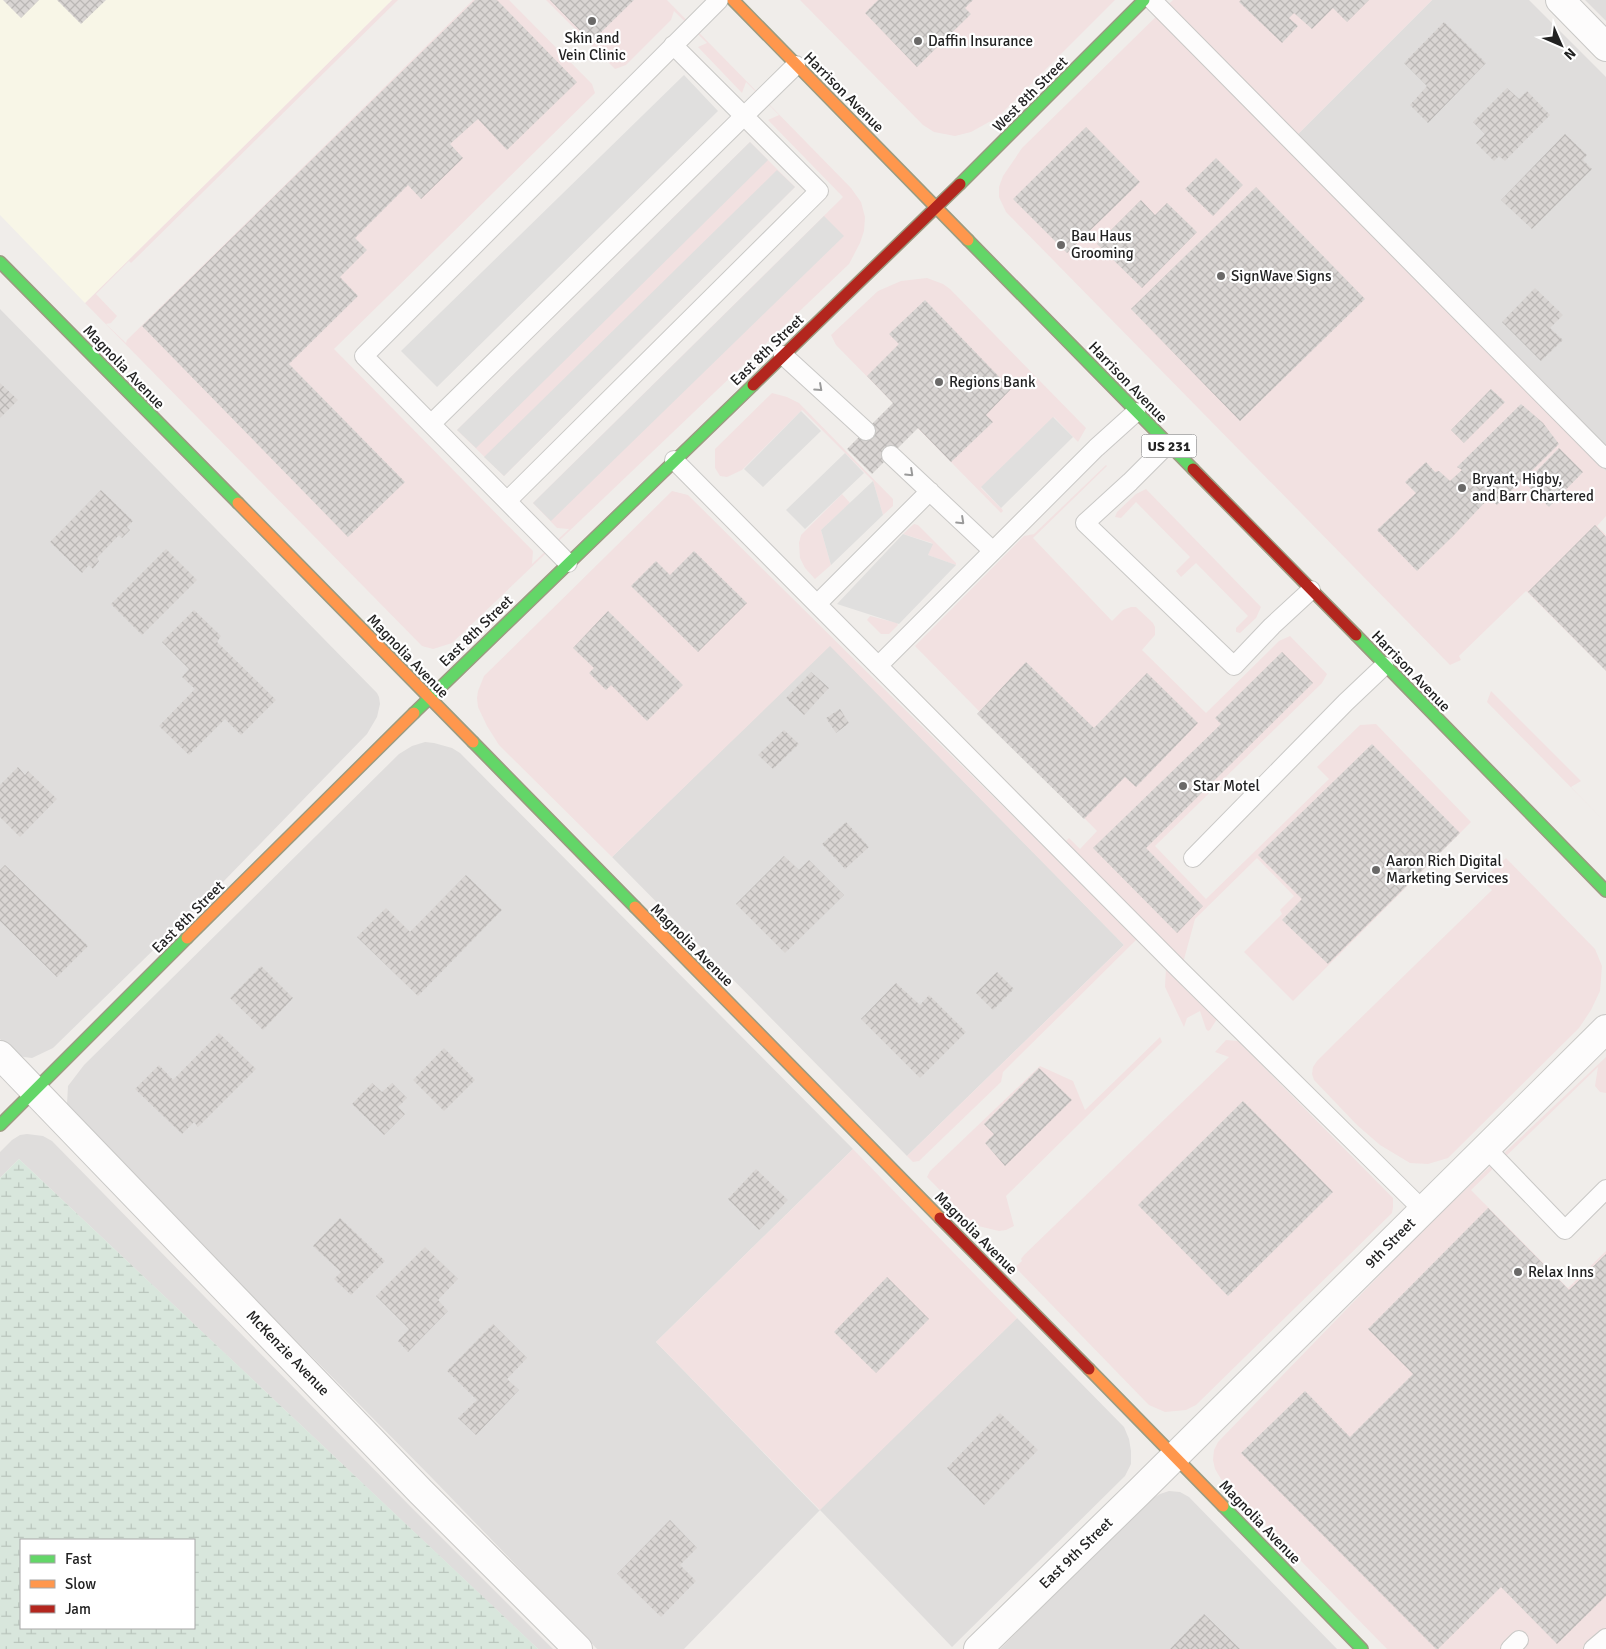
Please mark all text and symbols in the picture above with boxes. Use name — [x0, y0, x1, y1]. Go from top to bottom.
marker: Skin and Vein Clinic — [586, 15, 598, 27]
north arrow — [1536, 20, 1586, 70]
place label: Skin and Vein Clinic — [558, 29, 626, 64]
place label: Daffin Insurance — [928, 32, 1033, 50]
marker: Daffin Insurance — [912, 35, 924, 47]
text: N — [1560, 44, 1579, 63]
street label: Harrison Avenue — [800, 48, 888, 136]
street label: West 8th Street — [989, 53, 1071, 135]
place label: Bau Haus Grooming — [1071, 227, 1134, 262]
marker: Bau Haus Grooming — [1055, 239, 1067, 251]
place label: SignWave Signs — [1231, 267, 1332, 285]
marker: SignWave Signs — [1215, 270, 1227, 282]
street label: East 8th Street — [727, 311, 807, 389]
street label: Magnolia Avenue — [79, 321, 169, 413]
street label: Harrison Avenue — [1085, 338, 1171, 426]
place label: Regions Bank — [949, 373, 1036, 391]
marker: Regions Bank — [933, 376, 945, 388]
one-way arrow — [813, 382, 822, 391]
road number: US 231 — [1142, 434, 1196, 458]
one-way arrow — [905, 467, 914, 476]
place label: Bryant, Higby, and Barr Chartered — [1472, 470, 1594, 505]
marker: Bryant, Higby, and Barr Chartered — [1456, 482, 1468, 494]
one-way arrow — [956, 515, 965, 524]
street label: East 8th Street — [436, 592, 516, 670]
street label: Magnolia Avenue — [363, 610, 453, 702]
street label: Harrison Avenue — [1368, 627, 1454, 715]
place label: Star Motel — [1193, 777, 1260, 795]
marker: Star Motel — [1177, 780, 1189, 792]
place label: Aaron Rich Digital Marketing Services — [1386, 852, 1509, 887]
marker: Aaron Rich Digital Marketing Services — [1370, 864, 1382, 876]
street label: East 8th Street — [148, 877, 228, 957]
street label: Magnolia Avenue — [647, 900, 737, 990]
street label: Magnolia Avenue — [931, 1188, 1021, 1278]
street label: 9th Street — [1361, 1214, 1419, 1272]
place label: Relax Inns — [1528, 1263, 1594, 1281]
marker: Relax Inns — [1512, 1266, 1524, 1278]
street label: McKenzie Avenue — [243, 1306, 333, 1400]
street label: Magnolia Avenue — [1215, 1476, 1305, 1568]
street label: East 9th Street — [1036, 1514, 1116, 1592]
legend — [20, 1539, 195, 1629]
text: Fast — [65, 1550, 92, 1568]
text: Slow — [65, 1575, 96, 1593]
text: Jam — [65, 1600, 91, 1618]

